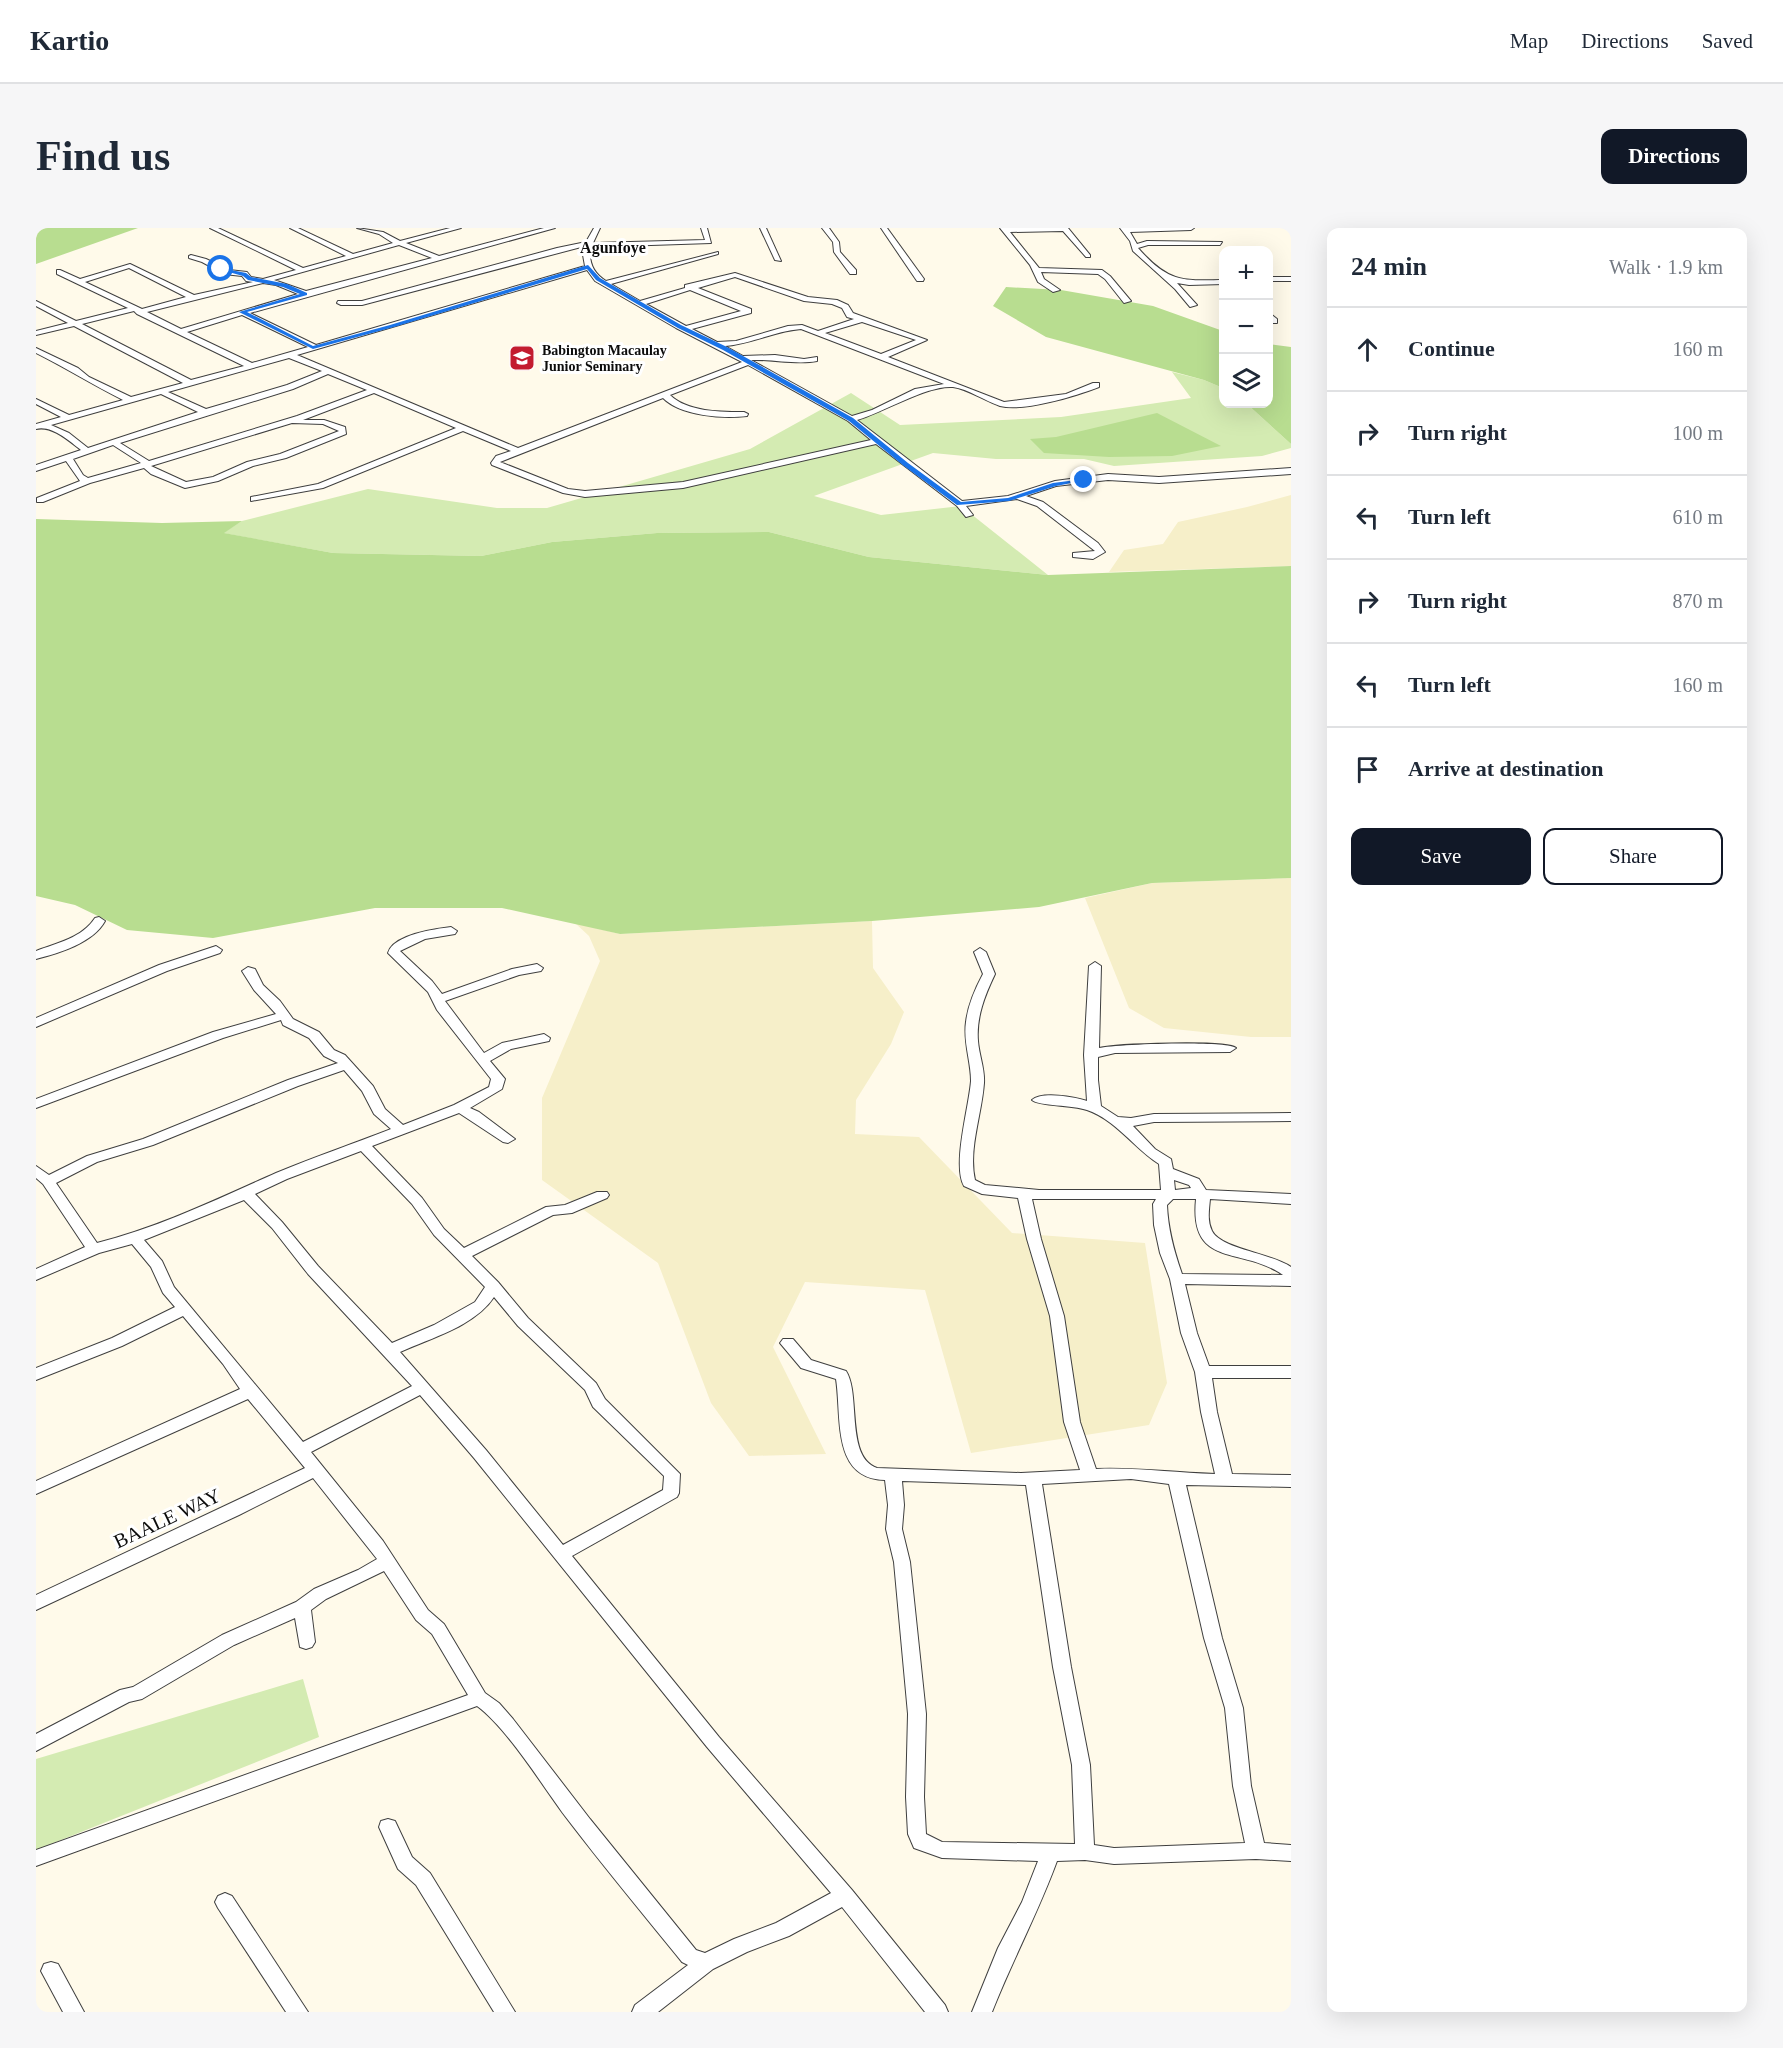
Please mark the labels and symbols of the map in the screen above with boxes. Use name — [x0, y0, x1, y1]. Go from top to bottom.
district label: Agunfoye — [580, 239, 646, 257]
route start — [207, 255, 233, 281]
school or university icon: Babington Macaulay Junior Seminary — [507, 343, 537, 373]
place label: Babington Macaulay Junior Seminary — [542, 343, 667, 374]
route end — [1070, 466, 1096, 492]
street label: BAALE WAY — [110, 1484, 224, 1552]

